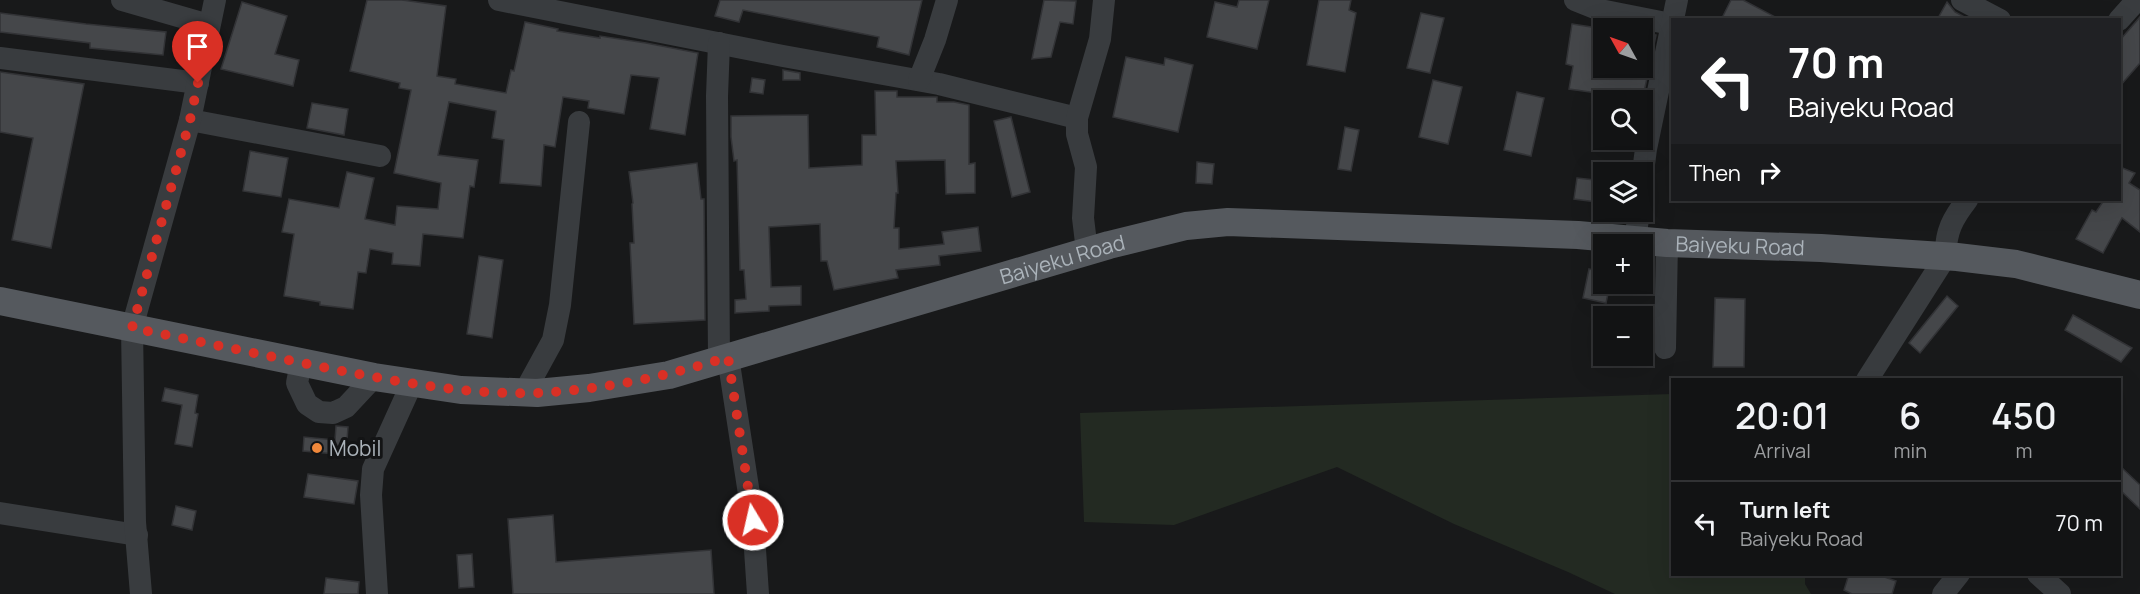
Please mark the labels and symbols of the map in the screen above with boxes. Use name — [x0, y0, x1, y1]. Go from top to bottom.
north arrow — [1593, 18, 1653, 78]
pin — [172, 21, 223, 83]
street label: Baiyeku Road — [996, 228, 1128, 291]
street label: Baiyeku Road — [1675, 229, 1805, 261]
place label: Mobil — [329, 434, 381, 462]
marker: Mobil — [310, 441, 324, 455]
position arrow — [721, 488, 785, 552]

